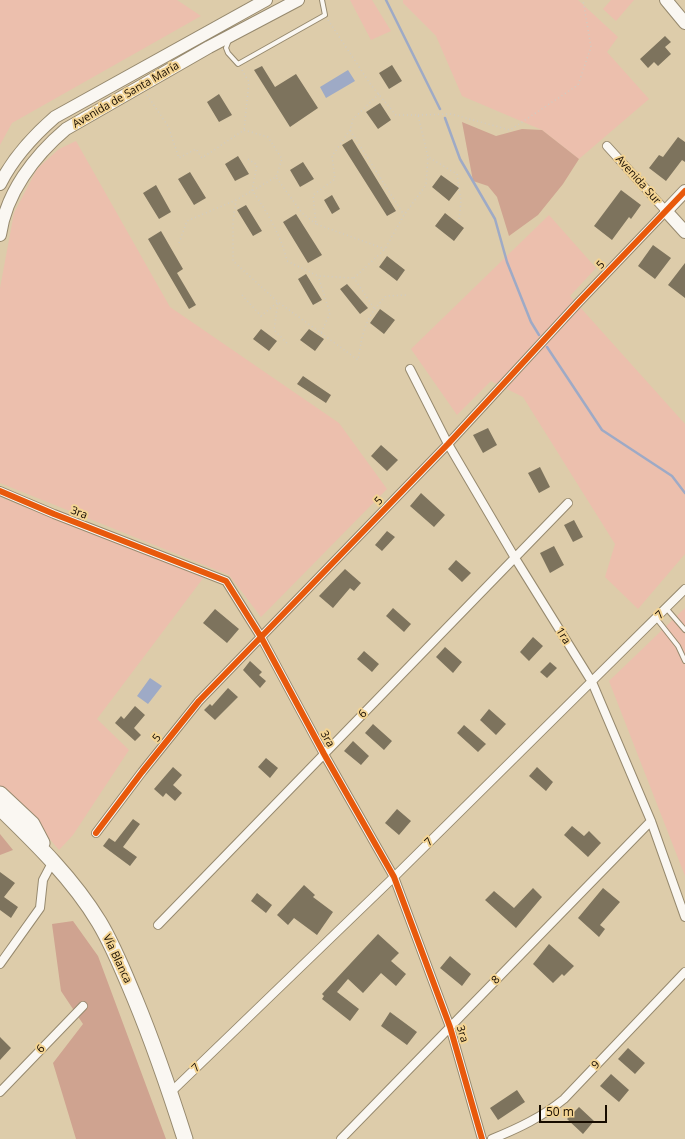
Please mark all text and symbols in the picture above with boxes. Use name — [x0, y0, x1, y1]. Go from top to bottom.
street label: Avenida de Santa María — [70, 59, 182, 131]
street label: Avenida Sur — [613, 153, 663, 207]
street label: 5 — [594, 258, 608, 272]
street label: 5 — [372, 494, 386, 508]
street label: 3ra — [69, 504, 89, 522]
street label: 7 — [653, 608, 667, 622]
street label: 1ra — [553, 625, 573, 647]
street label: 6 — [356, 707, 370, 721]
street label: 3ra — [317, 728, 337, 750]
street label: 5 — [150, 731, 164, 745]
street label: 7 — [422, 835, 436, 849]
street label: Vía Blanca — [100, 932, 134, 986]
street label: 8 — [489, 973, 503, 987]
street label: 3ra — [453, 1024, 471, 1044]
street label: 6 — [34, 1042, 48, 1056]
street label: 9 — [589, 1058, 603, 1072]
street label: 7 — [189, 1061, 203, 1075]
scale bar — [541, 1097, 609, 1123]
text: 50 m — [546, 1103, 574, 1120]

